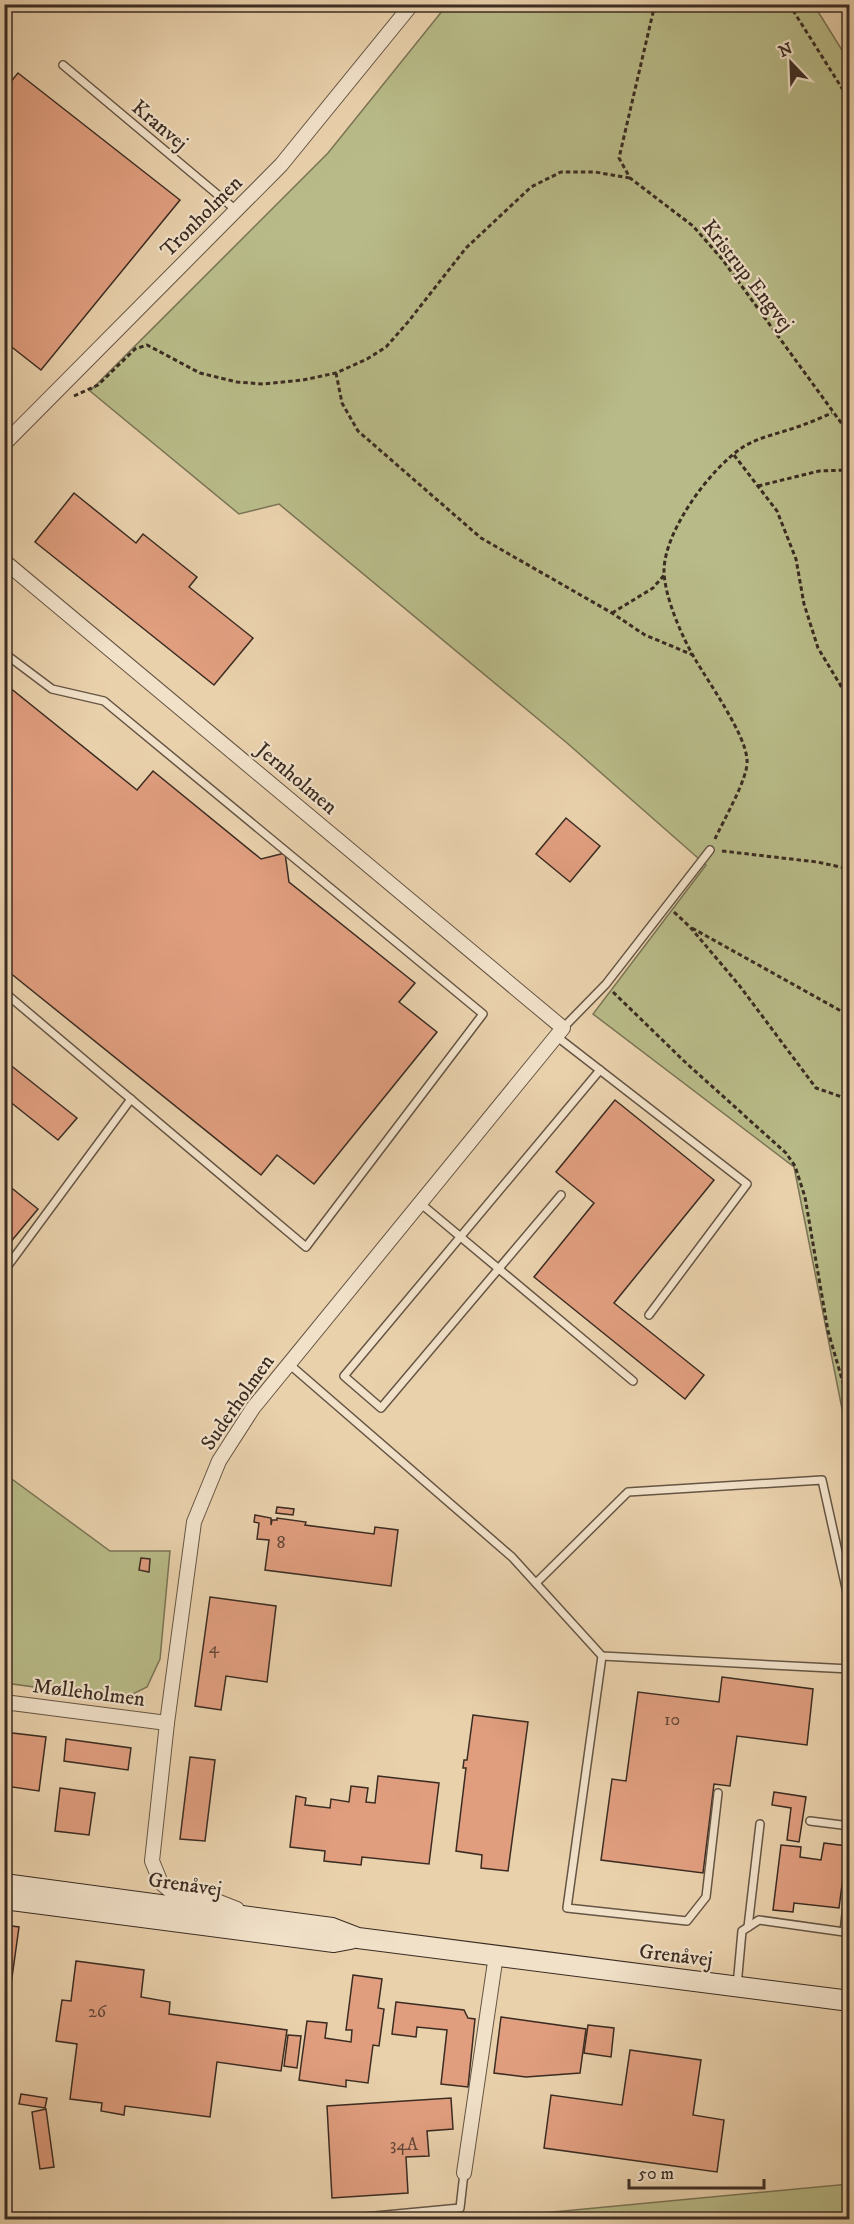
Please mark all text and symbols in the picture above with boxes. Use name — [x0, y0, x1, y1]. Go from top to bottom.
north arrow — [761, 33, 821, 93]
text: N — [776, 38, 795, 62]
street label: Kranvej — [126, 95, 193, 157]
street label: Tronholmen — [155, 170, 248, 263]
street label: Kristrup Engvej — [696, 215, 799, 337]
street label: Jernholmen — [249, 736, 342, 820]
street label: Suderholmen — [195, 1350, 280, 1455]
house number: 8 — [276, 1532, 286, 1554]
house number: 4 — [209, 1637, 220, 1659]
street label: Mølleholmen — [31, 1673, 147, 1713]
house number: 10 — [664, 1709, 680, 1731]
street label: Grenåvej — [146, 1867, 223, 1903]
street label: Grenåvej — [638, 1939, 714, 1973]
house number: 26 — [88, 2001, 107, 2023]
house number: 34A — [390, 2134, 419, 2156]
scale bar — [629, 2152, 764, 2190]
text: 50 m — [638, 2163, 674, 2185]

